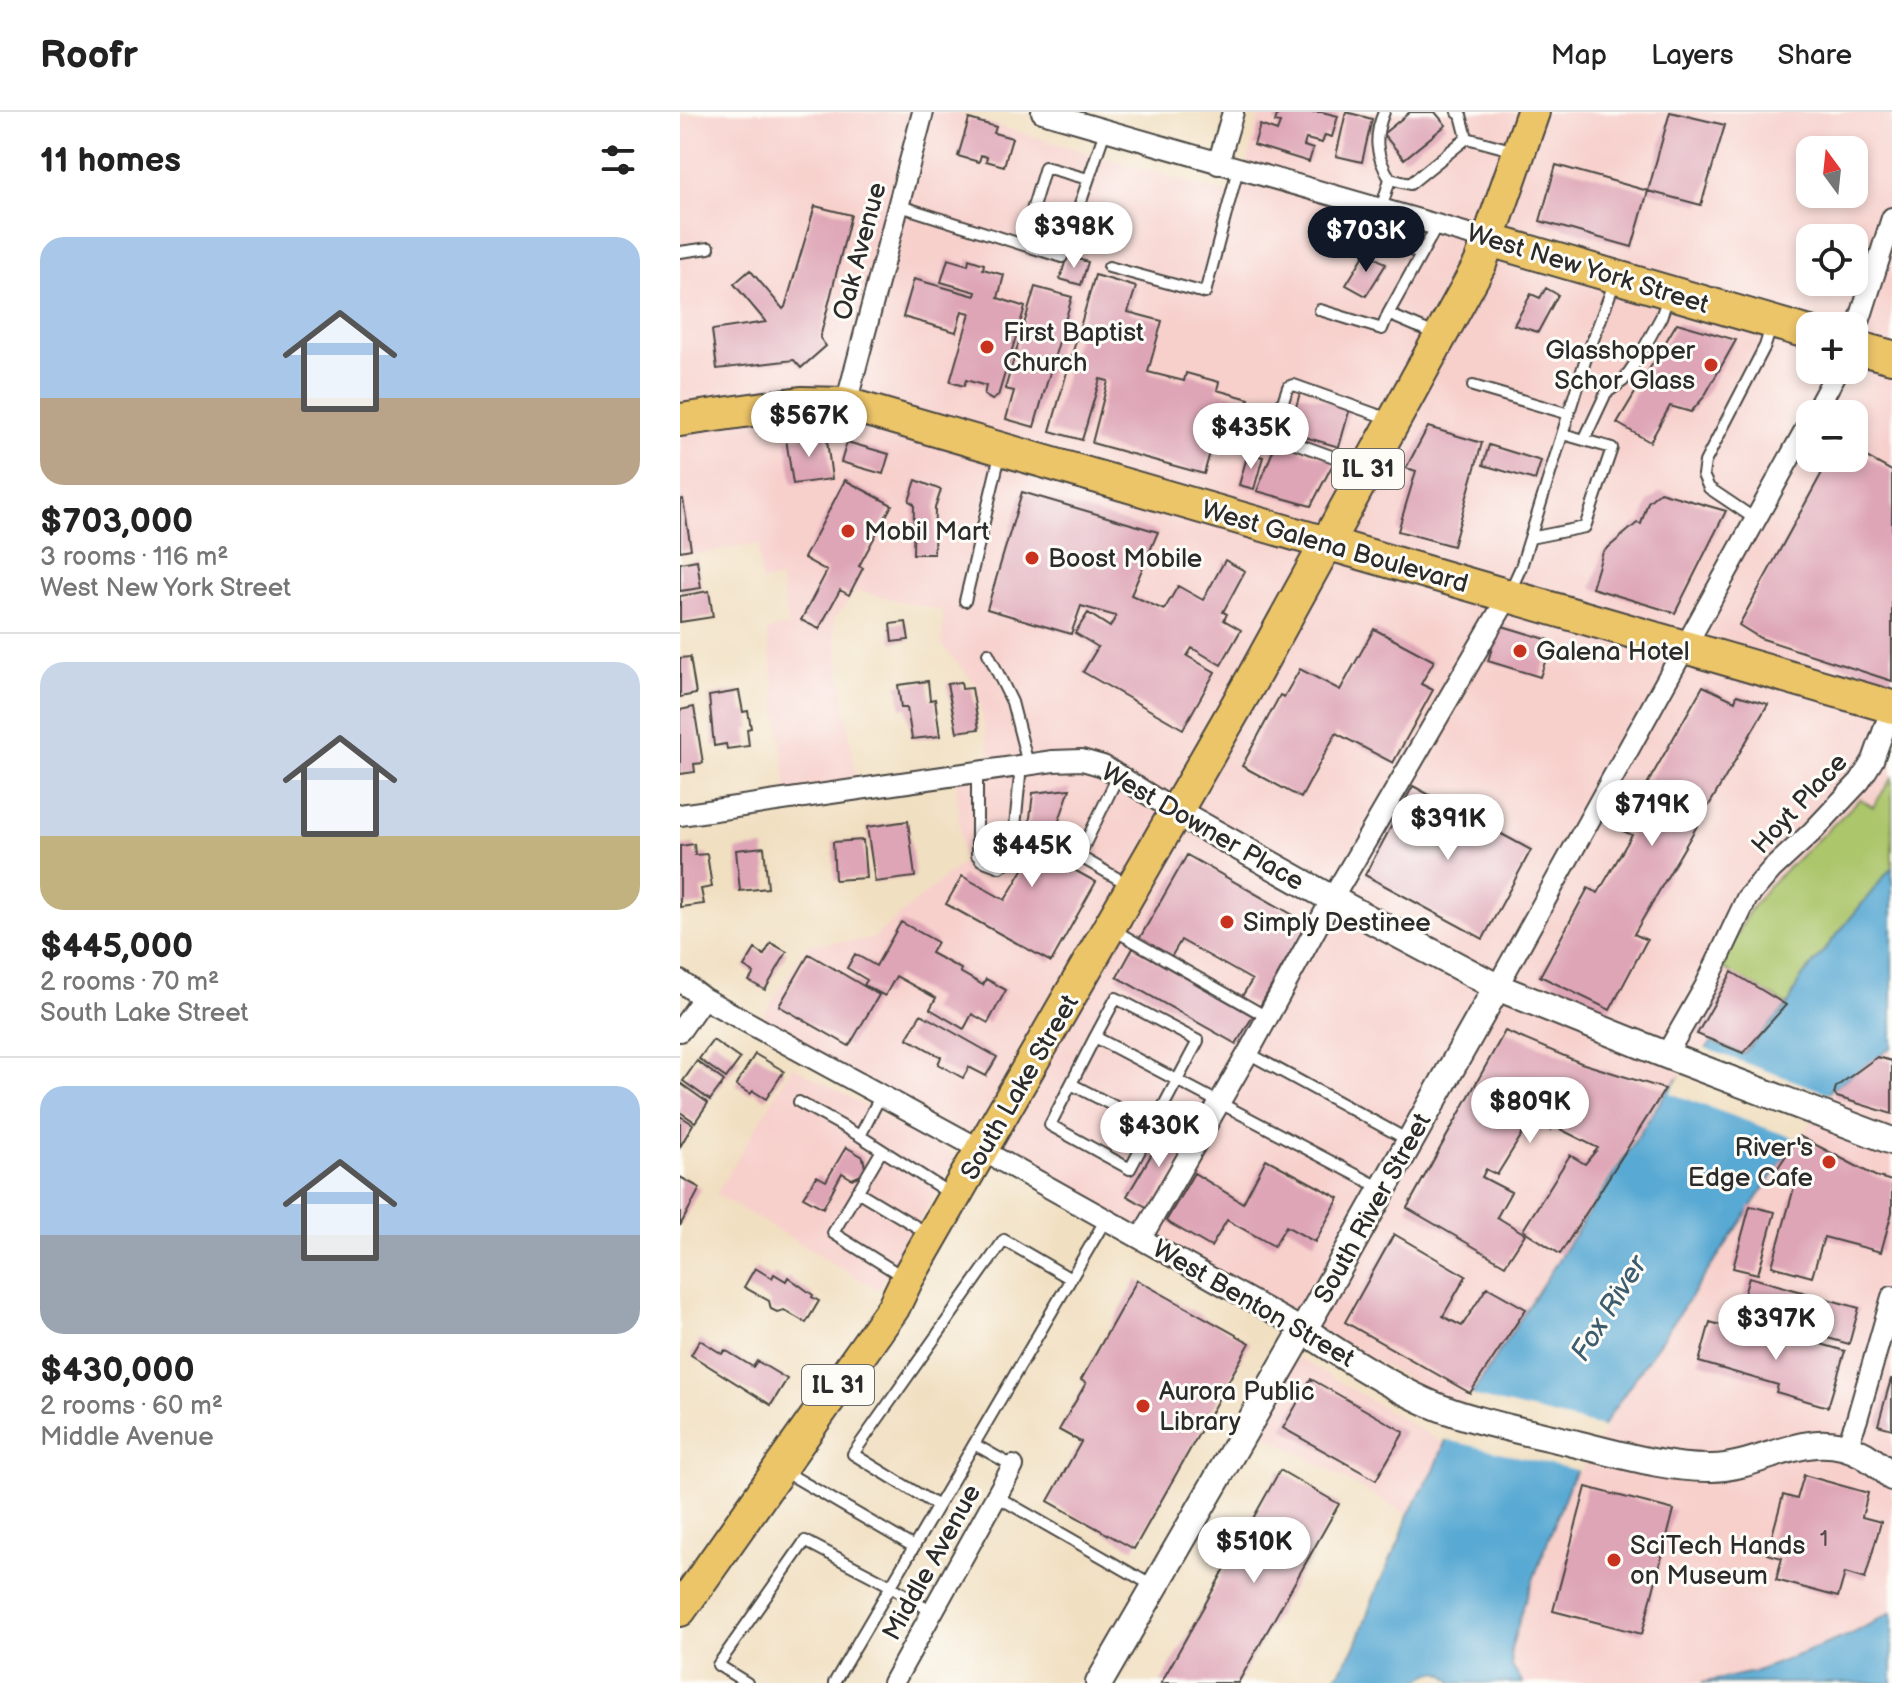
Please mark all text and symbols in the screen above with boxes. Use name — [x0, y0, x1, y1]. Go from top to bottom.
text: Roofr — [40, 33, 138, 78]
text: Map — [1551, 39, 1607, 72]
text: Layers — [1651, 39, 1734, 72]
text: Share — [1778, 39, 1852, 72]
north arrow — [1796, 136, 1868, 208]
map controls — [1796, 136, 1868, 472]
icon: filters — [596, 138, 640, 182]
text: 11 homes — [40, 140, 181, 181]
street label: Oak Avenue — [827, 179, 894, 324]
pin: $398K — [1018, 202, 1130, 270]
pin: $703K — [1310, 206, 1422, 274]
text: $398K — [1034, 212, 1114, 243]
text: $703K — [1326, 216, 1406, 247]
street label: West New York Street — [1463, 218, 1712, 321]
button: locate — [1796, 224, 1868, 296]
icon: home — [268, 289, 412, 433]
button: + — [1796, 312, 1868, 384]
place label: First Baptist Church — [1003, 318, 1144, 379]
place label: Glasshopper Schor Glass — [1545, 336, 1696, 397]
marker: First Baptist Church — [978, 338, 996, 356]
marker: Glasshopper Schor Glass — [1702, 356, 1720, 374]
pin: $567K — [753, 391, 865, 459]
button: − — [1796, 400, 1868, 472]
text: $567K — [769, 401, 849, 432]
pin: $435K — [1195, 403, 1307, 471]
text: $435K — [1211, 413, 1291, 444]
road number: IL 31 — [1332, 449, 1404, 489]
street label: West Galena Boulevard — [1198, 495, 1471, 600]
text: $703,000 — [40, 501, 193, 542]
place label: Mobil Mart — [864, 517, 990, 548]
marker: Mobil Mart — [839, 522, 857, 540]
text: 3 rooms · 116 m² — [40, 542, 229, 573]
place label: Boost Mobile — [1048, 544, 1202, 575]
marker: Boost Mobile — [1023, 549, 1041, 567]
text: West New York Street — [40, 573, 291, 604]
place label: Galena Hotel — [1536, 637, 1690, 668]
marker: Galena Hotel — [1511, 642, 1529, 660]
icon: home — [268, 714, 412, 858]
street label: Hoyt Place — [1746, 747, 1854, 861]
street label: West Downer Place — [1096, 757, 1309, 898]
pin: $719K — [1596, 780, 1708, 848]
text: $719K — [1614, 790, 1690, 821]
pin: $391K — [1392, 794, 1504, 862]
text: $391K — [1410, 804, 1486, 835]
pin: $445K — [976, 821, 1088, 889]
text: $445K — [992, 831, 1072, 862]
place label: Simply Destinee — [1243, 908, 1431, 939]
marker: Simply Destinee — [1218, 913, 1236, 931]
text: $445,000 — [40, 926, 193, 967]
text: 2 rooms · 70 m² — [40, 967, 219, 998]
street label: South Lake Street — [955, 990, 1086, 1186]
text: South Lake Street — [40, 998, 249, 1029]
pin: $809K — [1474, 1077, 1586, 1145]
text: $809K — [1489, 1087, 1571, 1118]
pin: $430K — [1103, 1101, 1215, 1169]
street label: South River Street — [1308, 1108, 1438, 1309]
text: $430K — [1118, 1111, 1200, 1142]
place label: River's Edge Cafe — [1688, 1133, 1813, 1194]
icon: home — [268, 1138, 412, 1282]
marker: River's Edge Cafe — [1820, 1153, 1838, 1171]
street label: West Benton Street — [1147, 1234, 1360, 1375]
water label: Fox River — [1564, 1249, 1655, 1367]
pin: $397K — [1720, 1294, 1832, 1362]
text: $397K — [1736, 1304, 1816, 1335]
text: $430,000 — [40, 1350, 195, 1391]
road number: IL 31 — [802, 1365, 874, 1405]
place label: Aurora Public Library — [1159, 1377, 1315, 1438]
text: 2 rooms · 60 m² — [40, 1391, 223, 1422]
marker: Aurora Public Library — [1134, 1397, 1152, 1415]
text: Middle Avenue — [40, 1422, 214, 1453]
street label: Middle Avenue — [877, 1479, 988, 1646]
pin: $510K — [1198, 1517, 1310, 1585]
house number: 1 — [1820, 1526, 1828, 1553]
text: $510K — [1216, 1527, 1292, 1558]
place label: SciTech Hands on Museum — [1630, 1531, 1805, 1592]
marker: SciTech Hands on Museum — [1605, 1551, 1623, 1569]

